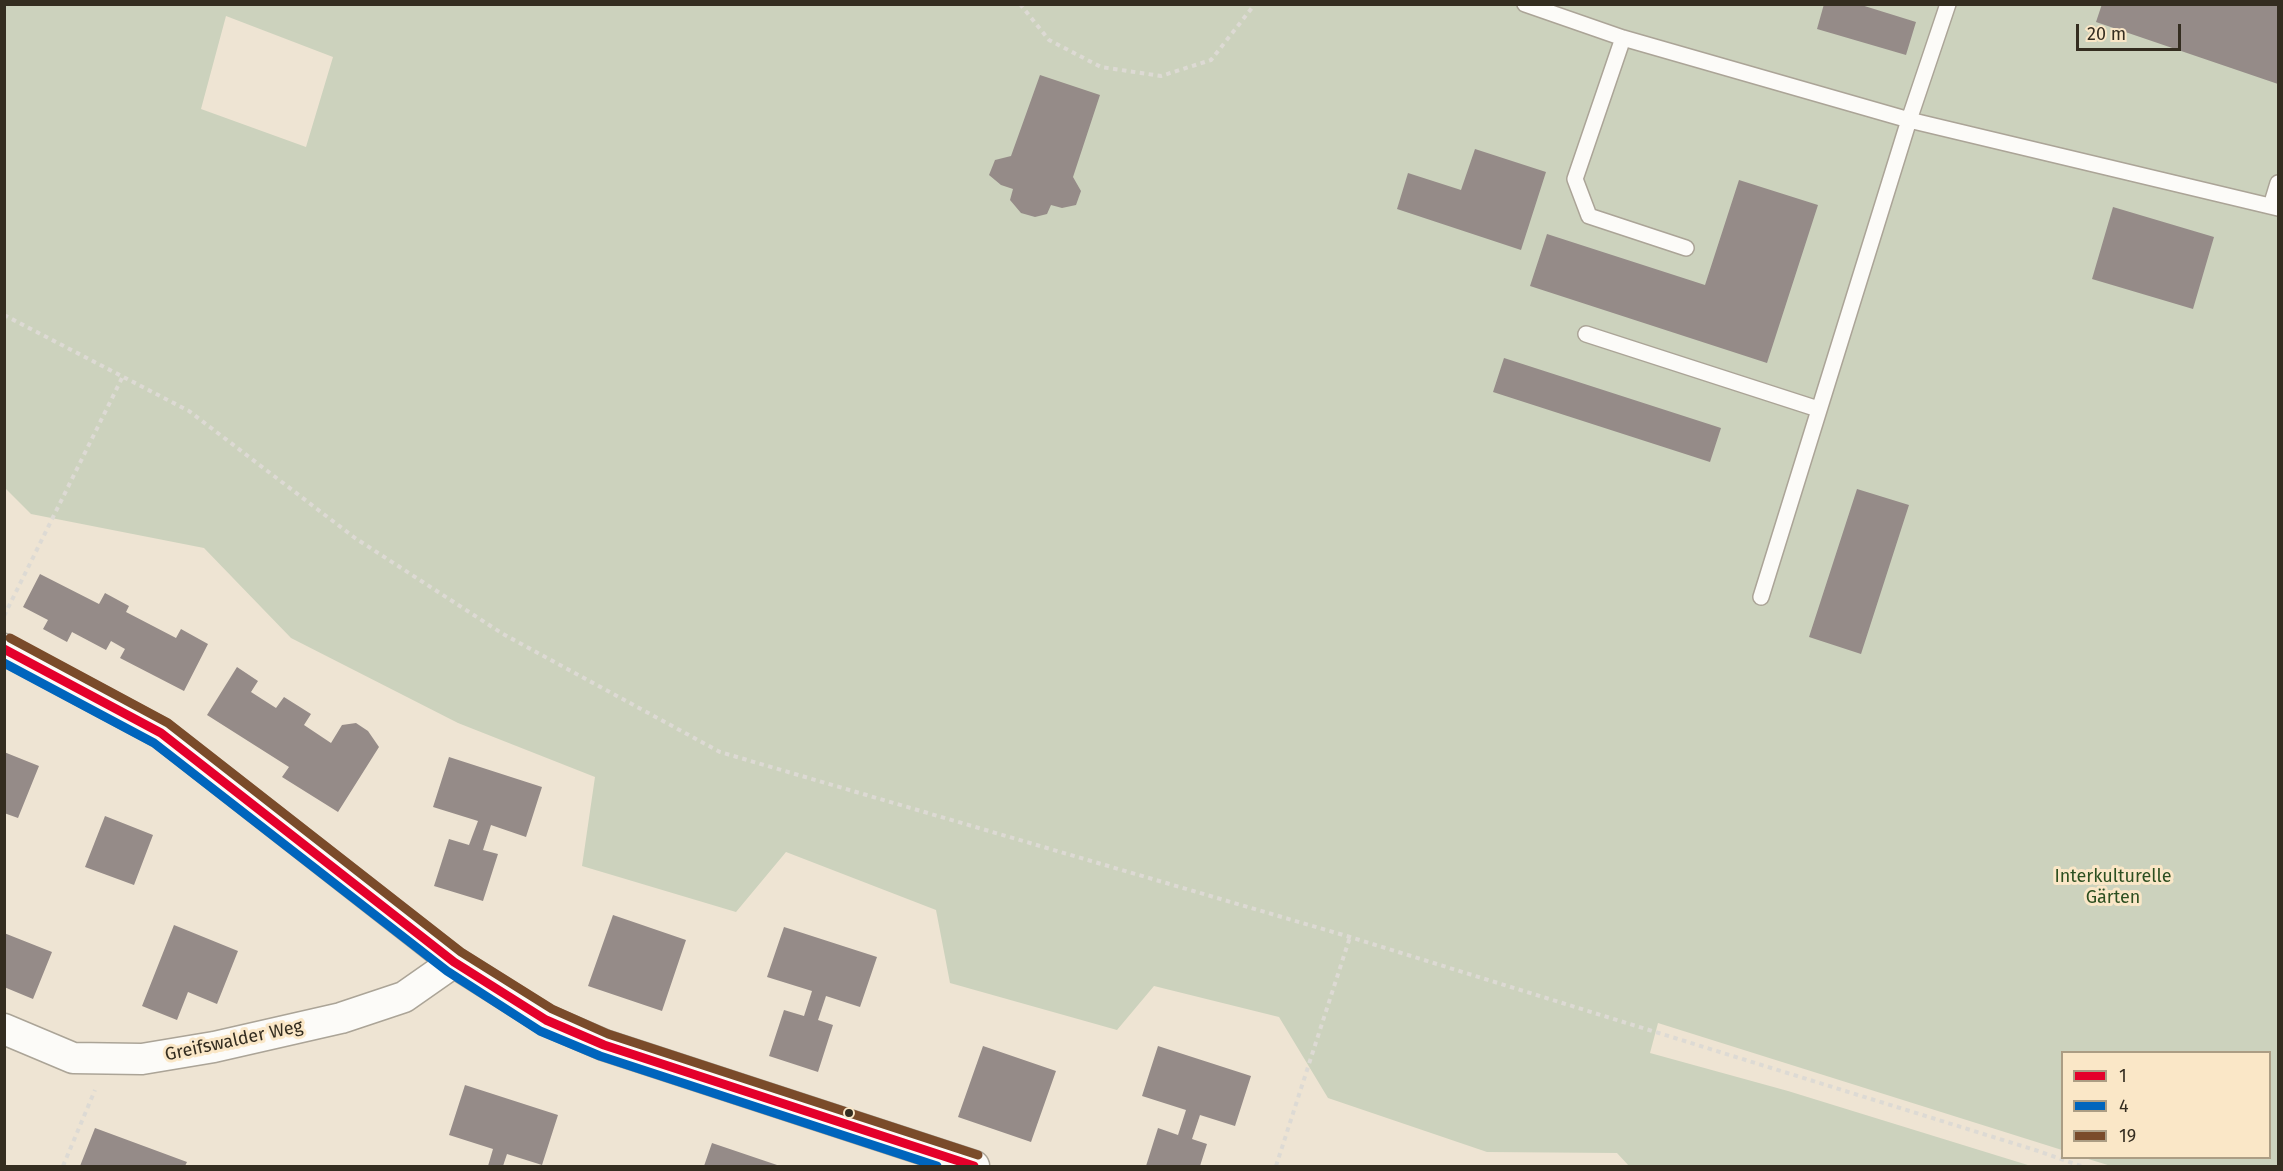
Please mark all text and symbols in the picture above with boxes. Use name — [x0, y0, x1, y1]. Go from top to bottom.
scale bar — [2079, 12, 2184, 50]
text: 20 m — [2087, 23, 2126, 45]
park label: Interkulturelle Gärten — [2054, 866, 2172, 908]
street label: Greifswalder Weg — [163, 1016, 305, 1066]
legend — [2061, 1051, 2271, 1159]
text: 1 — [2119, 1065, 2127, 1087]
text: 4 — [2119, 1095, 2129, 1117]
unlabelled marker — [843, 1107, 855, 1119]
text: 19 — [2119, 1125, 2136, 1147]

